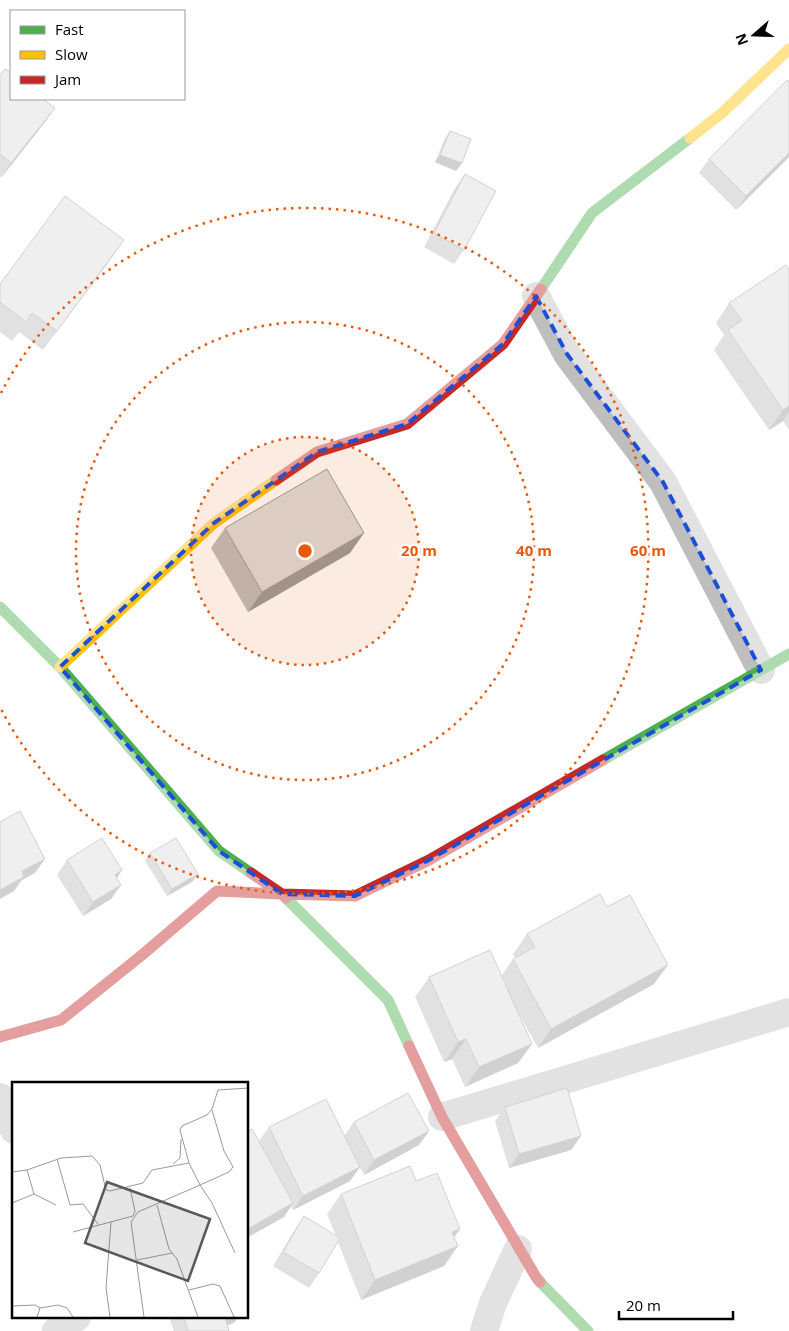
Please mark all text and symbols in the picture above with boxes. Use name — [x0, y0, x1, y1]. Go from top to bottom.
legend — [10, 10, 185, 100]
north arrow — [729, 10, 779, 60]
text: Fast — [55, 19, 84, 39]
text: N — [730, 31, 752, 48]
text: Slow — [55, 44, 88, 64]
text: Jam — [53, 69, 81, 89]
text: 20 m — [401, 540, 437, 560]
text: 40 m — [516, 540, 552, 560]
text: 60 m — [630, 540, 666, 560]
centre of rings — [296, 542, 314, 560]
inset map — [12, 1082, 249, 1318]
scale bar — [619, 1288, 733, 1320]
text: 20 m — [626, 1295, 661, 1315]

